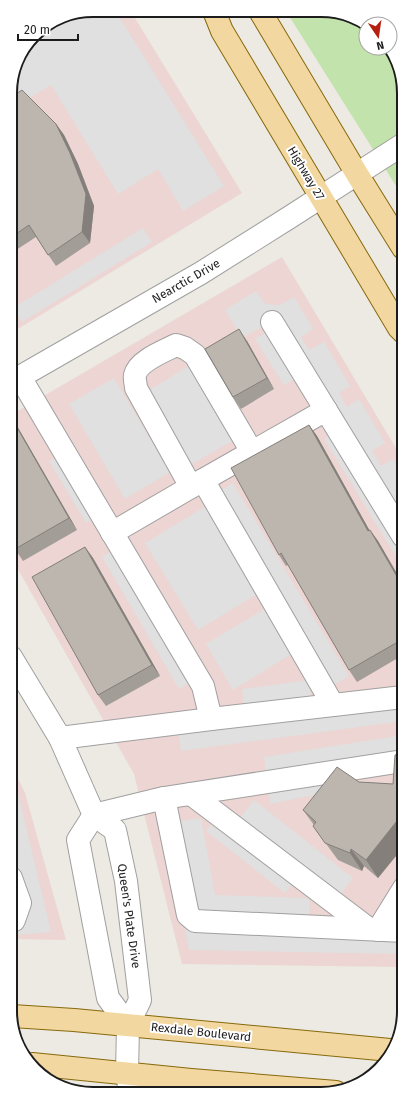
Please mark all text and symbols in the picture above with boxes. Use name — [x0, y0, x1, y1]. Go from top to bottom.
scale bar — [18, 16, 78, 42]
north arrow — [358, 16, 398, 56]
text: 20 m — [24, 23, 50, 37]
text: N — [375, 38, 385, 52]
street label: Highway 27 — [285, 144, 327, 202]
street label: Nearctic Drive — [150, 256, 222, 306]
street label: Queen's Plate Drive — [115, 863, 143, 969]
street label: Rexdale Boulevard — [150, 1020, 252, 1044]

